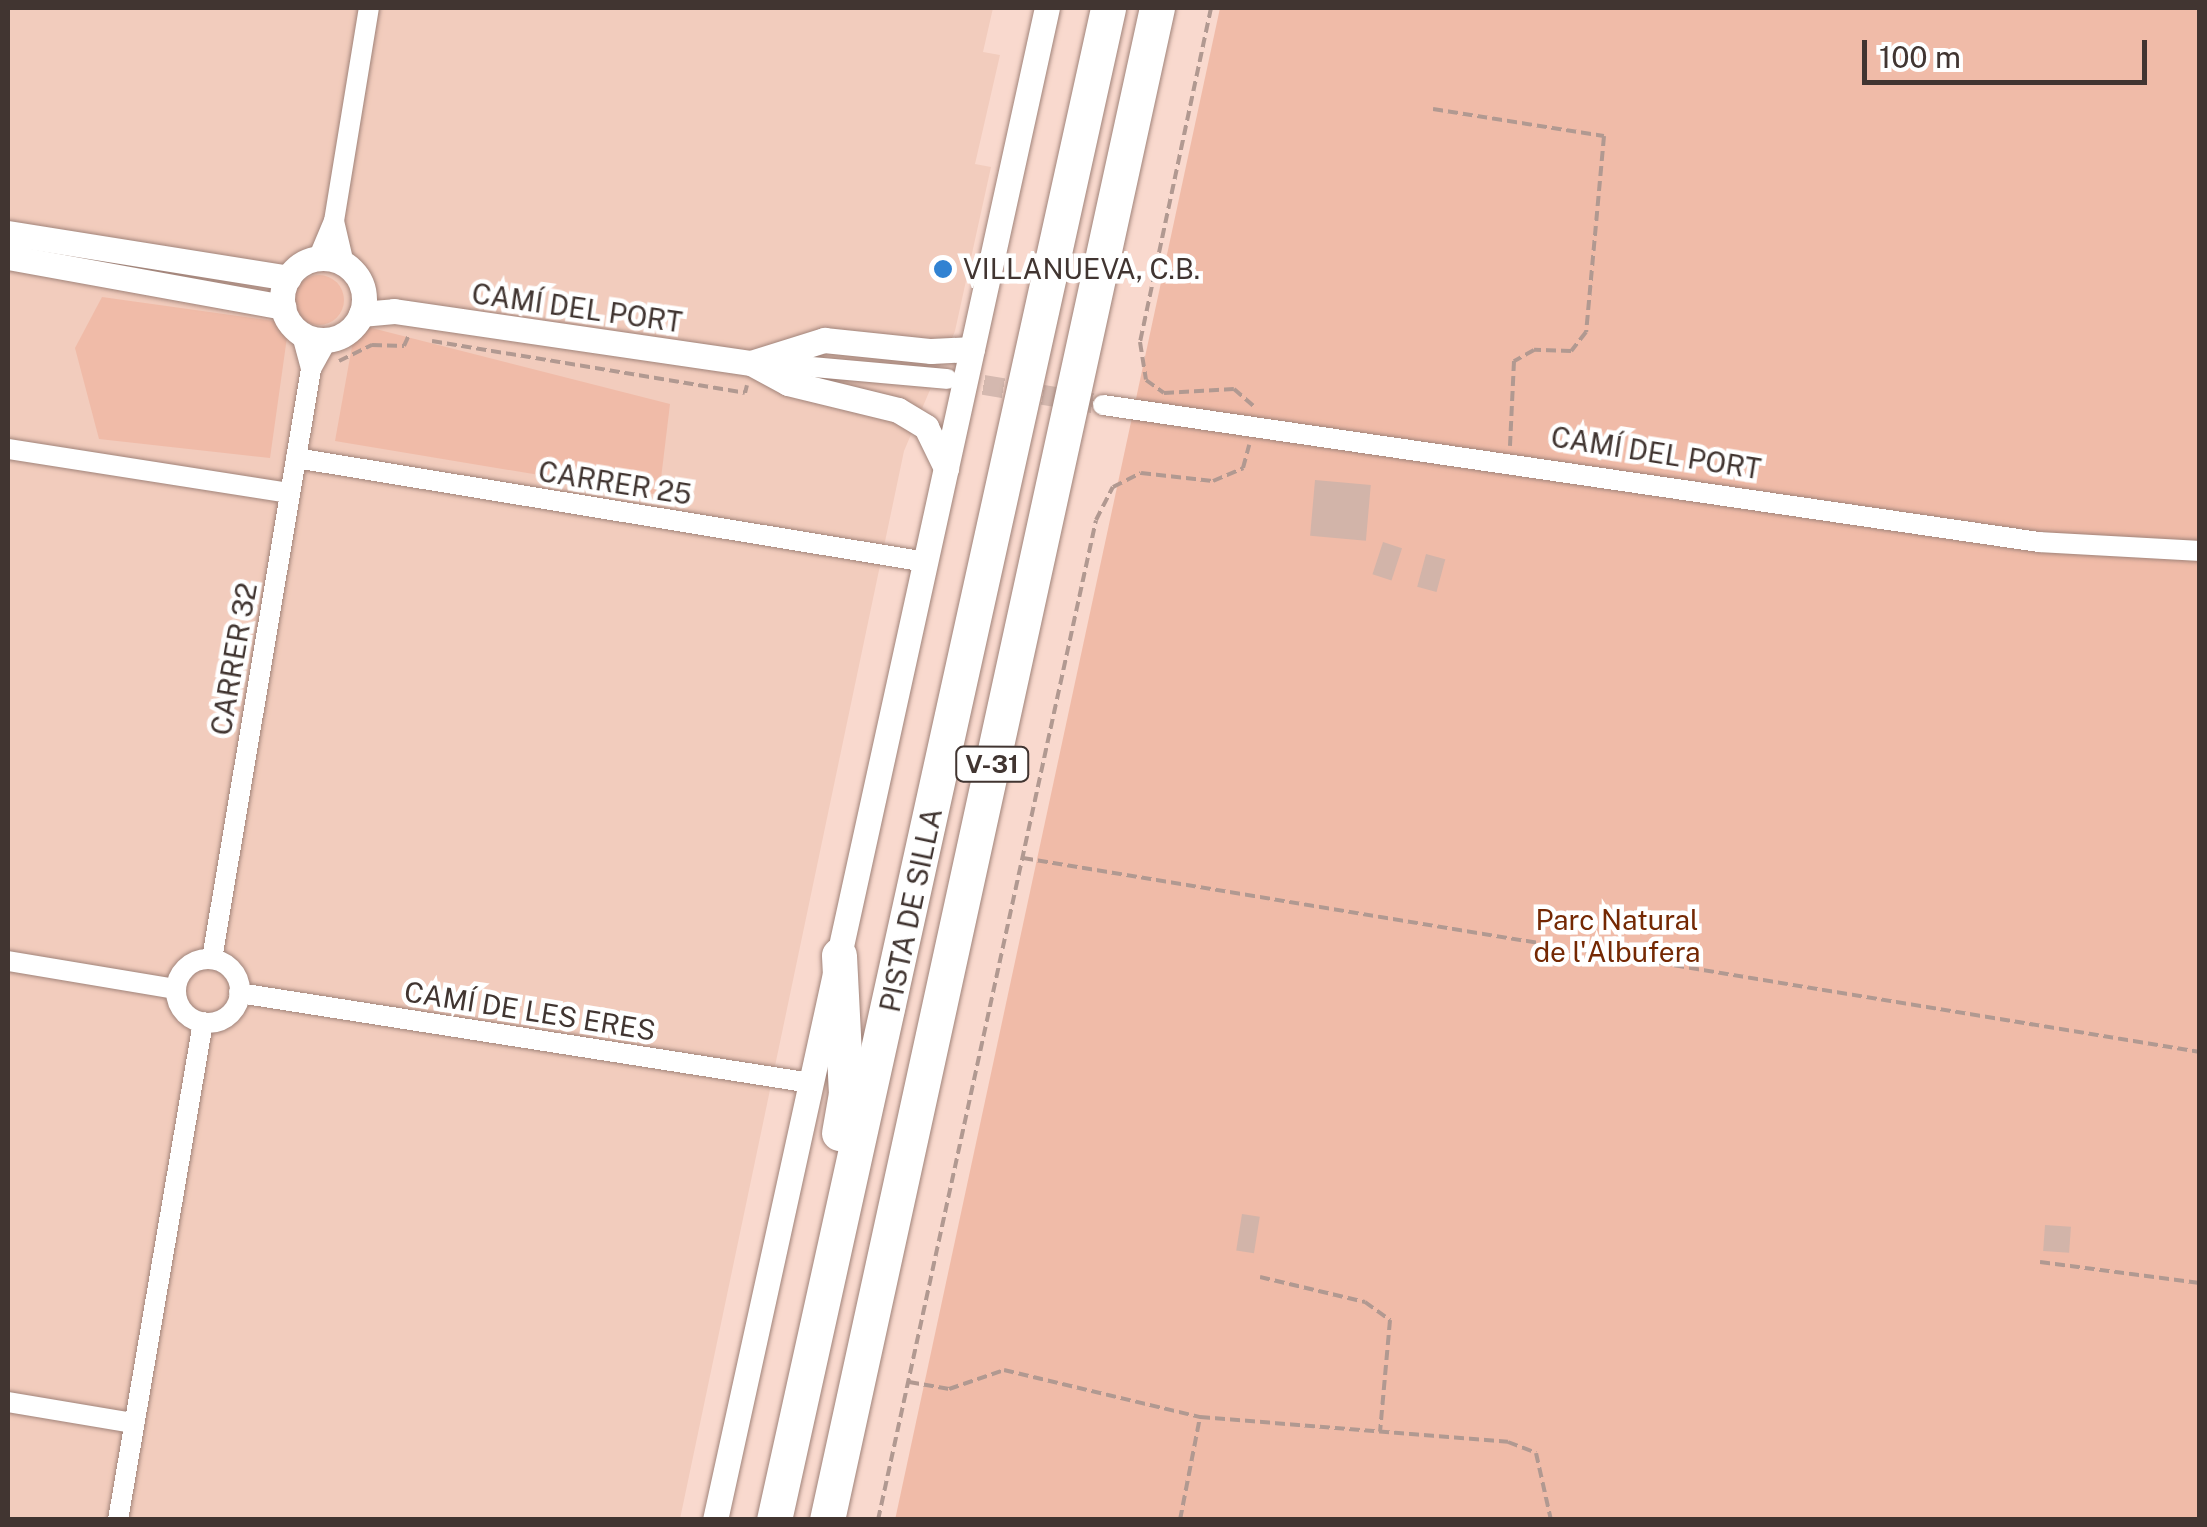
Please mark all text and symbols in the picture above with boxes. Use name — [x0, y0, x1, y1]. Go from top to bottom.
scale bar — [1867, 20, 2152, 82]
text: 100 m — [1879, 39, 1961, 75]
place label: VILLANUEVA, C.B. — [963, 252, 1200, 286]
marker: VILLANUEVA, C.B. — [932, 258, 954, 280]
street label: CAMÍ DEL PORT — [470, 277, 684, 339]
street label: CAMÍ DEL PORT — [1549, 420, 1763, 486]
street label: CARRER 25 — [536, 454, 694, 512]
street label: CARRER 32 — [204, 580, 264, 738]
road number: V-31 — [954, 744, 1030, 784]
street label: PISTA DE SILLA — [873, 805, 949, 1015]
park label: Parc Natural de l'Albufera — [1533, 903, 1701, 969]
street label: CAMÍ DE LES ERES — [402, 975, 658, 1047]

